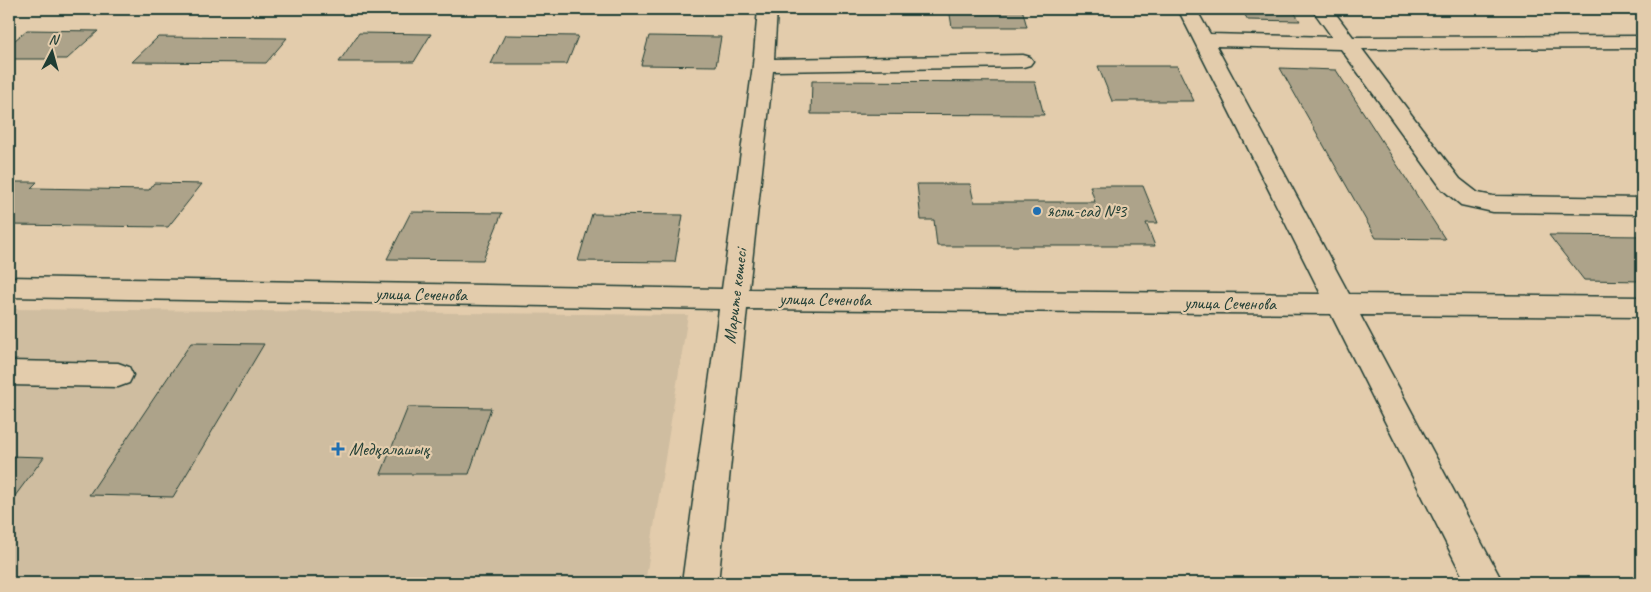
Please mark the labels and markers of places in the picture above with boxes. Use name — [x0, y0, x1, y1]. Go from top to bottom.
place label: ясли-сад №3 — [1047, 200, 1128, 222]
marker: ясли-сад №3 — [1031, 205, 1043, 217]
place label: Медқалашық — [349, 438, 431, 460]
marker: Медқалашық — [331, 442, 345, 456]

